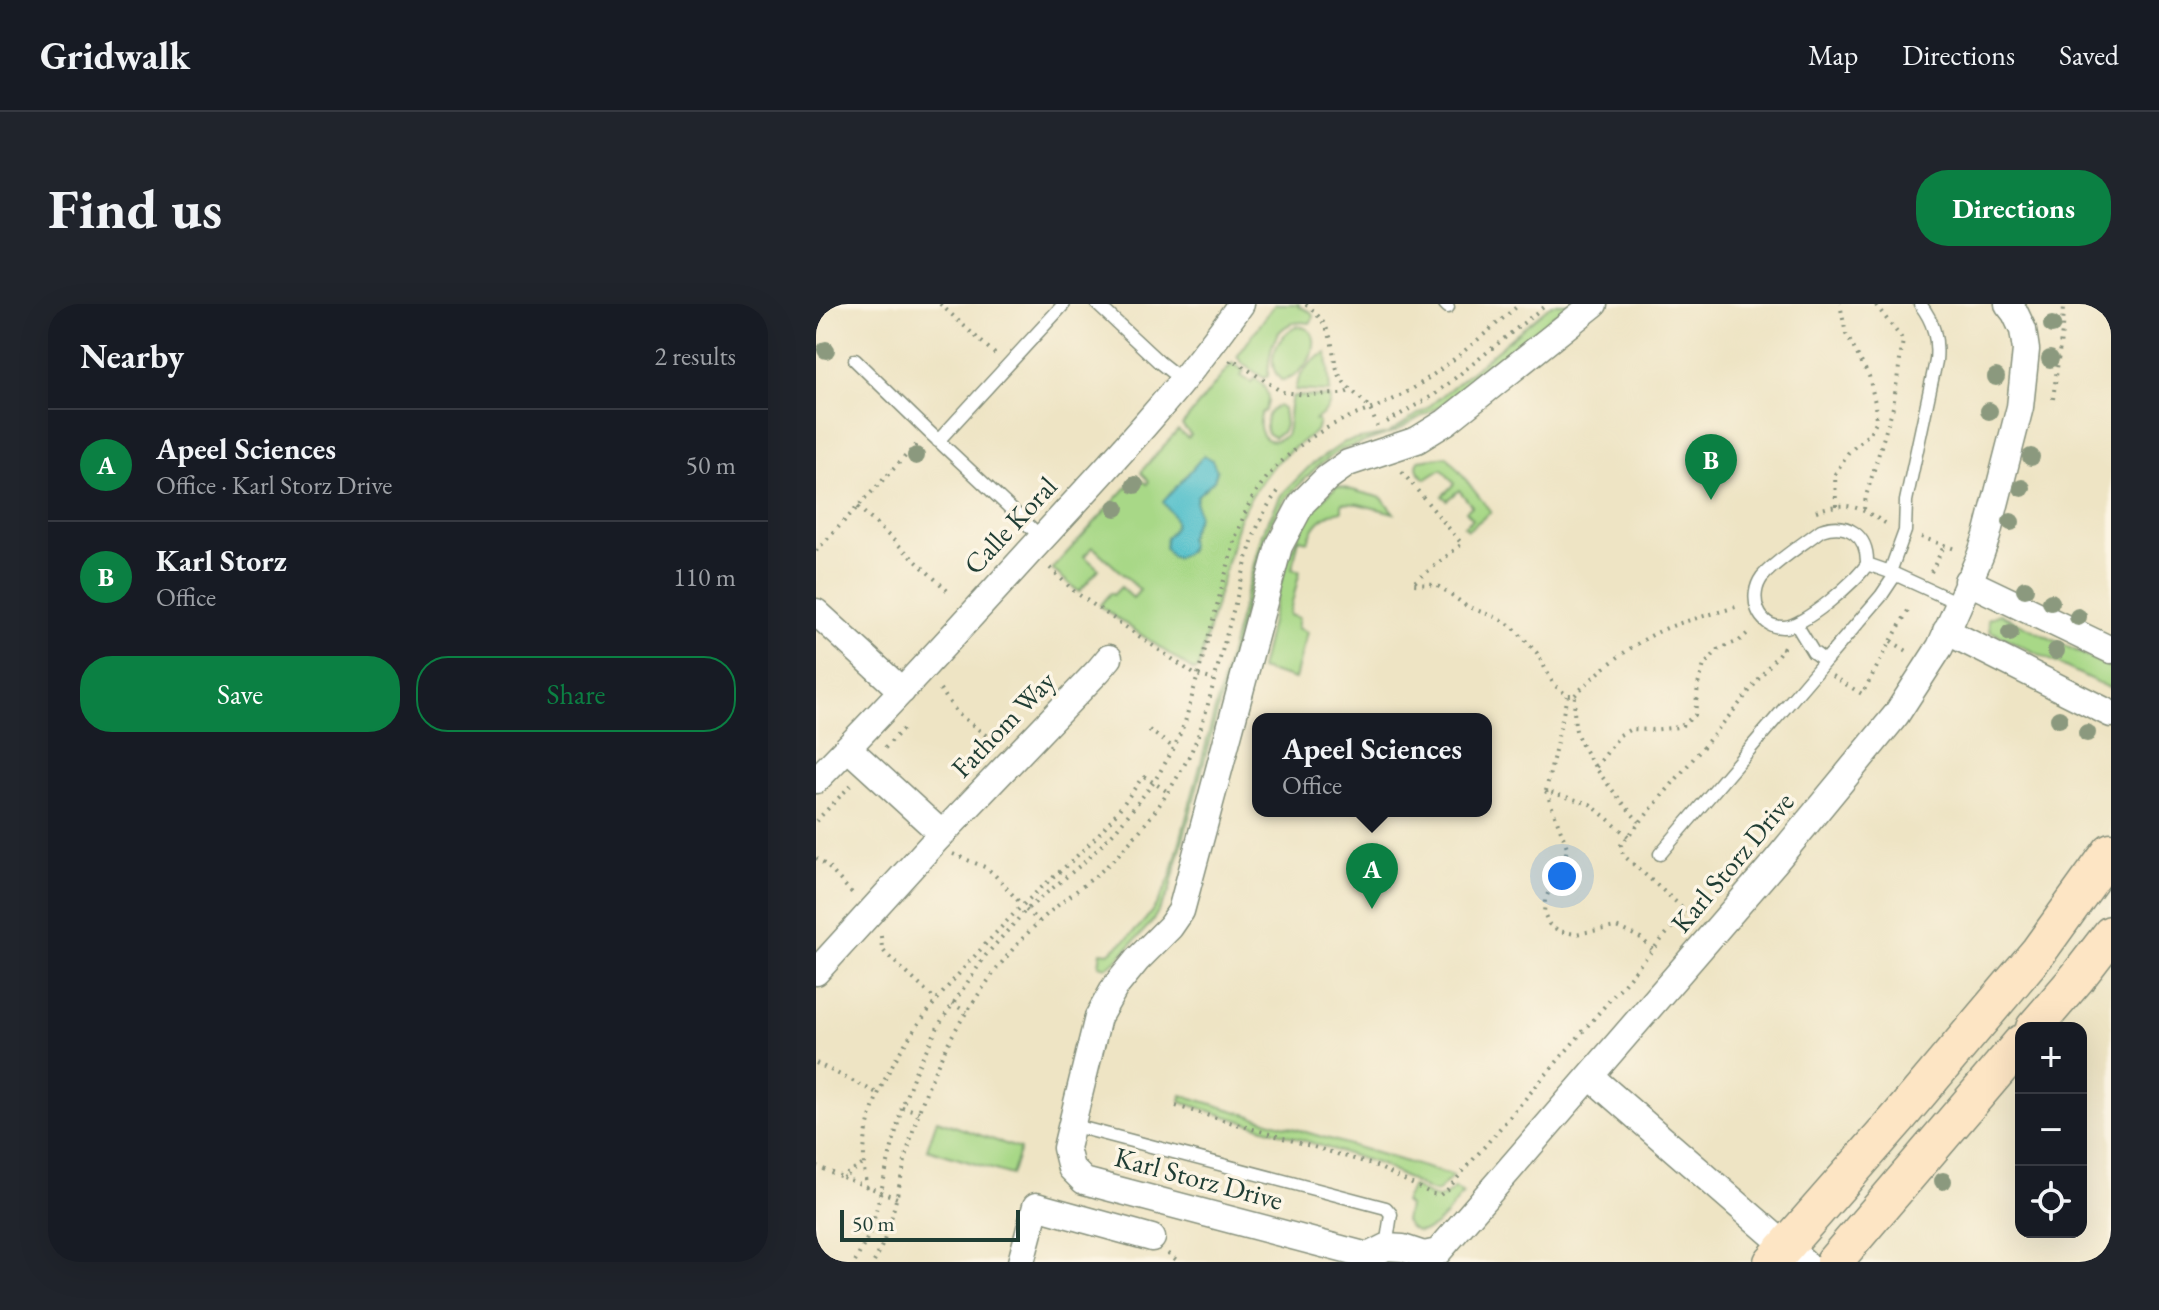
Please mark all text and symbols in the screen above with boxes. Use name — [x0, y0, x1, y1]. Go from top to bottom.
text: Gridwalk — [40, 31, 190, 80]
text: Map — [1808, 37, 1858, 73]
text: Directions — [1902, 37, 2015, 73]
text: Saved — [2059, 37, 2119, 73]
button: Directions — [1916, 170, 2111, 246]
text: Find us — [48, 172, 222, 245]
text: Nearby — [80, 334, 184, 378]
text: 2 results — [655, 339, 736, 373]
text: Apeel Sciences — [156, 429, 336, 468]
pin: B — [1685, 434, 1737, 500]
text: A — [97, 448, 115, 482]
text: 50 m — [686, 448, 736, 482]
text: Office · Karl Storz Drive — [156, 468, 392, 502]
street label: Calle Koral — [956, 468, 1065, 582]
text: Karl Storz — [156, 541, 287, 580]
text: B — [98, 560, 114, 594]
text: 110 m — [673, 560, 736, 594]
text: Office — [156, 580, 216, 614]
button: Save — [80, 656, 400, 732]
button: Share — [416, 656, 736, 732]
street label: Fathom Way — [943, 662, 1063, 785]
popup — [1252, 713, 1492, 817]
text: Apeel Sciences — [1282, 729, 1462, 768]
text: Office — [1282, 768, 1342, 802]
street label: Karl Storz Drive — [1663, 784, 1801, 940]
pin: A — [1346, 843, 1398, 909]
your location — [1542, 856, 1582, 896]
map controls — [2015, 1022, 2087, 1238]
button: + — [2015, 1022, 2087, 1094]
button: − — [2015, 1094, 2087, 1166]
street label: Karl Storz Drive — [1111, 1138, 1287, 1218]
button: locate — [2015, 1166, 2087, 1238]
scale bar — [840, 1206, 1020, 1242]
text: 50 m — [852, 1209, 895, 1238]

